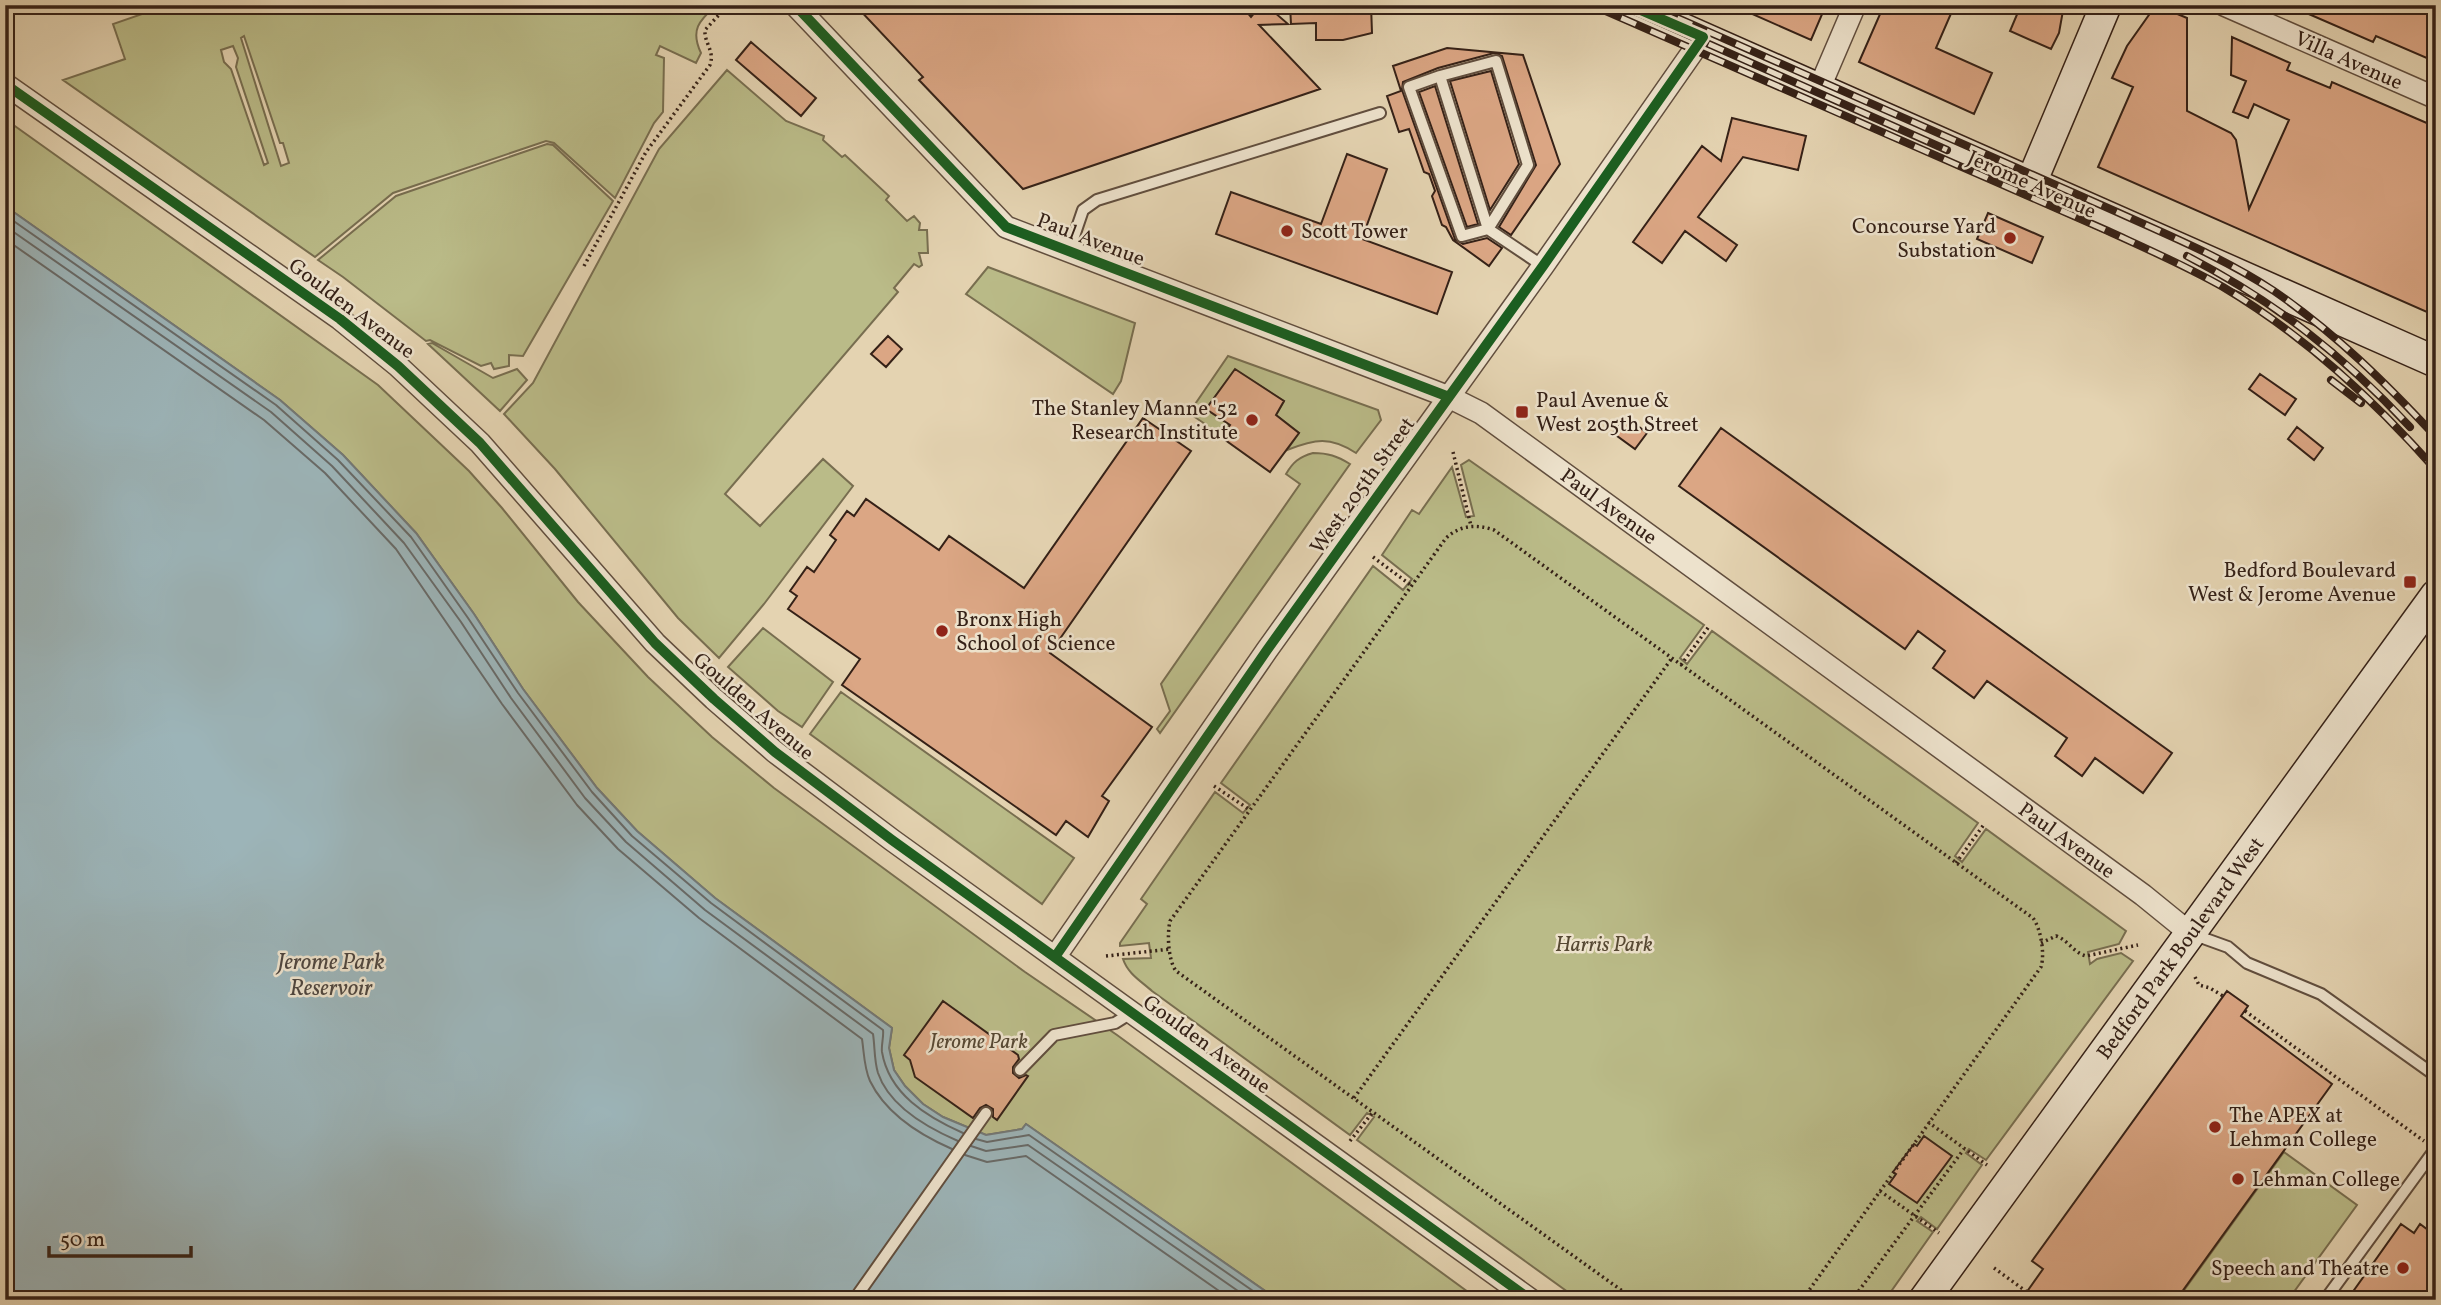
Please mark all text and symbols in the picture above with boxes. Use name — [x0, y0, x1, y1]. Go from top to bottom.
street label: Villa Avenue — [2290, 25, 2407, 98]
street label: Jerome Avenue — [1962, 144, 2100, 227]
street label: Paul Avenue — [1032, 206, 1149, 274]
place label: Concourse Yard Substation — [1852, 213, 1996, 266]
place label: Scott Tower — [1301, 218, 1408, 247]
marker: Scott Tower — [1279, 223, 1295, 239]
marker: Concourse Yard Substation — [2002, 230, 2018, 246]
street label: Goulden Avenue — [282, 252, 421, 367]
place label: Paul Avenue & West 205th Street — [1536, 387, 1699, 440]
place label: The Stanley Manne '52 Research Institute — [1032, 395, 1238, 448]
marker: Paul Avenue & West 205th Street — [1514, 404, 1530, 420]
marker: The Stanley Manne '52 Research Institute — [1244, 412, 1260, 428]
street label: West 205th Street — [1304, 412, 1423, 560]
street label: Paul Avenue — [1554, 462, 1663, 552]
place label: Bedford Boulevard West & Jerome Avenue — [2188, 557, 2396, 610]
marker: Bedford Boulevard West & Jerome Avenue — [2402, 574, 2418, 590]
place label: Bronx High School of Science — [956, 606, 1115, 659]
marker: Bronx High School of Science — [934, 623, 950, 639]
street label: Goulden Avenue — [686, 646, 820, 768]
street label: Paul Avenue — [2012, 796, 2121, 886]
street label: Bedford Park Boulevard West — [2090, 832, 2272, 1066]
park label: Harris Park — [1555, 931, 1653, 960]
water label: Jerome Park Reservoir — [275, 947, 385, 1005]
street label: Goulden Avenue — [1136, 989, 1276, 1102]
park label: Jerome Park — [928, 1028, 1028, 1057]
place label: The APEX at Lehman College — [2229, 1102, 2377, 1155]
marker: The APEX at Lehman College — [2207, 1119, 2223, 1135]
place label: Lehman College — [2252, 1166, 2400, 1195]
marker: Lehman College — [2230, 1171, 2246, 1187]
scale bar — [49, 1214, 191, 1258]
text: 50 m — [60, 1226, 105, 1255]
place label: Speech and Theatre — [2211, 1255, 2389, 1284]
marker: Speech and Theatre — [2395, 1260, 2411, 1276]

